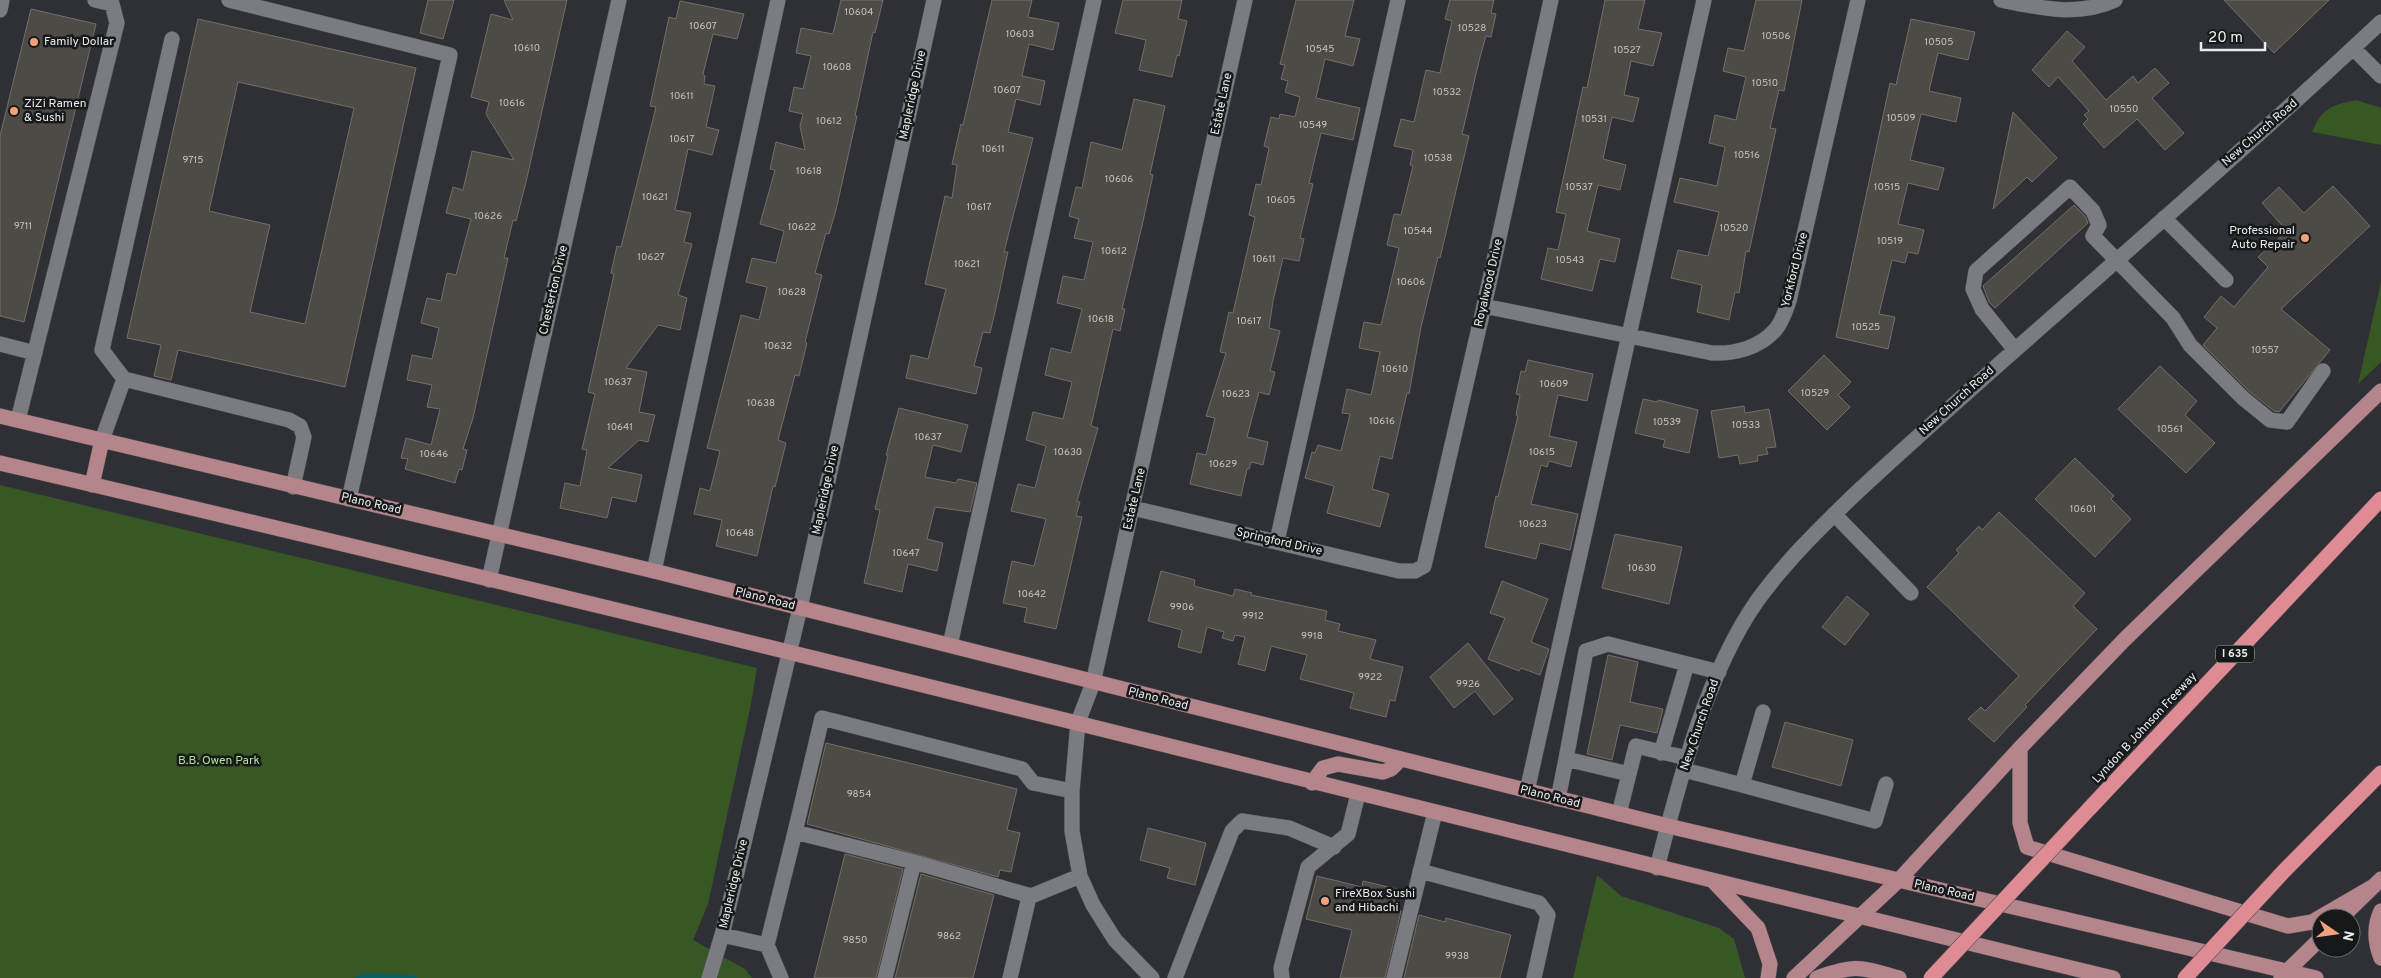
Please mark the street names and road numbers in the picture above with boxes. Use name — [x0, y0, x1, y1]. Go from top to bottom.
street label: Mapleridge Drive — [896, 49, 930, 141]
street label: Estate Lane — [1208, 71, 1236, 137]
street label: New Church Road — [2219, 96, 2301, 170]
street label: Yorkford Drive — [1778, 231, 1812, 309]
street label: Royalwood Drive — [1471, 237, 1507, 329]
street label: Chesterton Drive — [536, 244, 572, 336]
street label: New Church Road — [1916, 363, 1998, 439]
street label: Mapleridge Drive — [809, 444, 843, 536]
street label: Estate Lane — [1120, 466, 1150, 532]
street label: Plano Road — [339, 489, 403, 519]
street label: Springford Drive — [1234, 524, 1324, 560]
street label: Plano Road — [733, 584, 797, 614]
road number: I 635 — [2216, 646, 2254, 662]
street label: Lyndon B Johnson Freeway — [2089, 669, 2201, 787]
street label: New Church Road — [1677, 677, 1723, 773]
street label: Plano Road — [1126, 684, 1190, 714]
street label: Plano Road — [1518, 782, 1582, 812]
street label: Mapleridge Drive — [716, 838, 752, 930]
street label: Plano Road — [1912, 876, 1976, 906]

